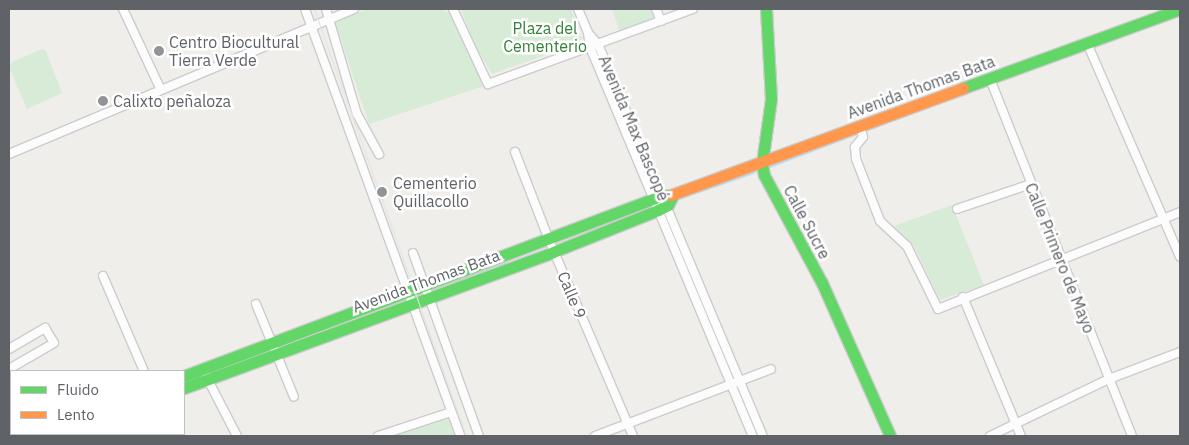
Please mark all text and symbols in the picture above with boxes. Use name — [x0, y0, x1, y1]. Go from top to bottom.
park label: Plaza del Cementerio — [503, 18, 587, 56]
place label: Centro Biocultural Tierra Verde — [169, 32, 299, 70]
marker: Centro Biocultural Tierra Verde — [153, 45, 165, 57]
street label: Avenida Thomas Bata — [845, 51, 997, 123]
street label: Avenida Max Bascopé — [595, 52, 673, 204]
place label: Calixto peñaloza — [113, 91, 231, 111]
marker: Calixto peñaloza — [97, 95, 109, 107]
place label: Cementerio Quillacollo — [393, 173, 477, 211]
street label: Calle Primero de Mayo — [1021, 180, 1099, 336]
street label: Calle Sucre — [780, 182, 834, 262]
marker: Cementerio Quillacollo — [375, 185, 389, 199]
street label: Avenida Thomas Bata — [350, 245, 502, 317]
street label: Calle 9 — [554, 269, 590, 321]
legend — [10, 370, 185, 435]
text: Fluido — [57, 380, 99, 399]
text: Lento — [57, 405, 95, 424]

